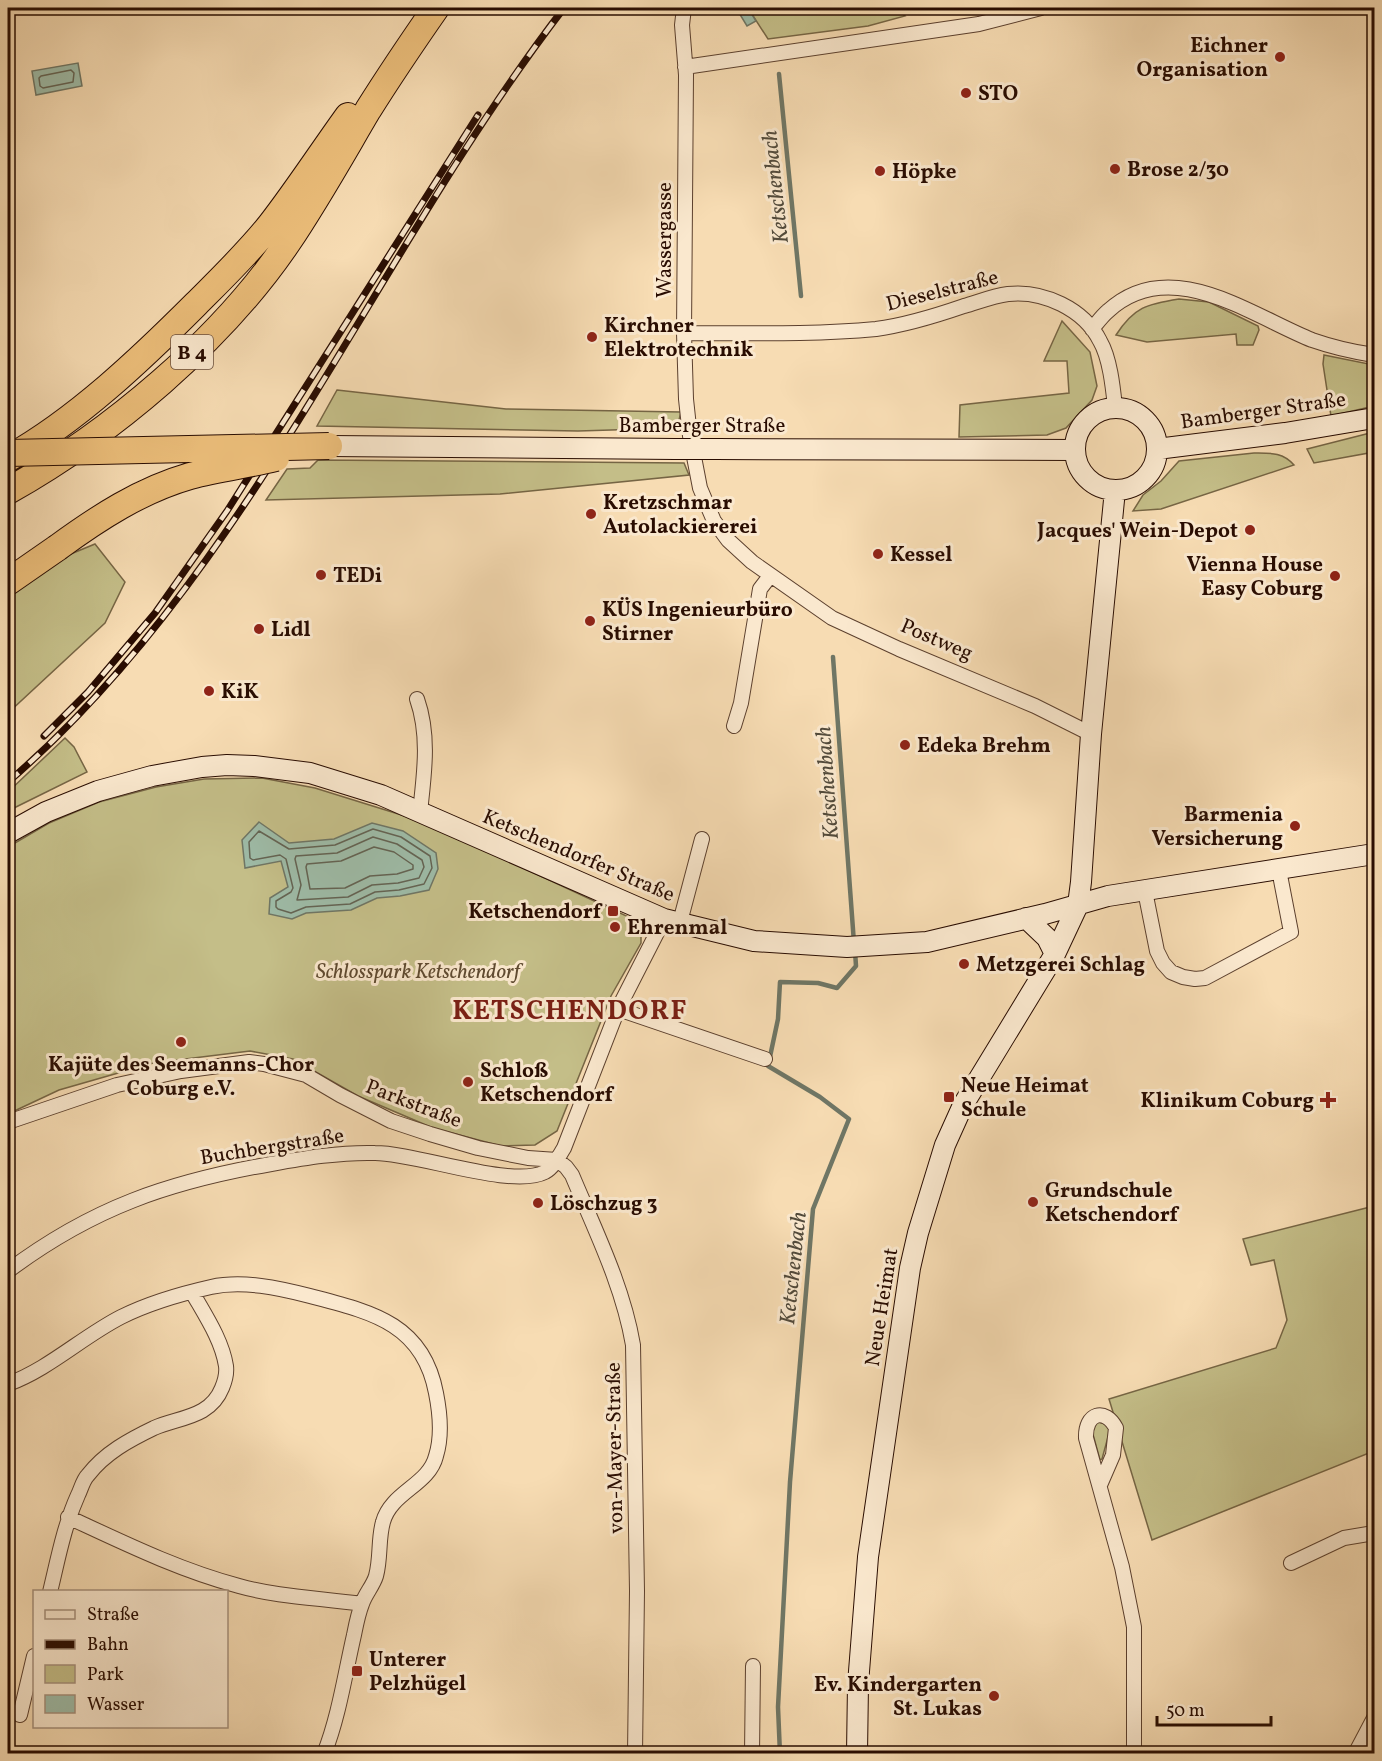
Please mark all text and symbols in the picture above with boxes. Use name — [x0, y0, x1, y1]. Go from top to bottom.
place label: Eichner Organisation — [1136, 32, 1268, 85]
marker: Eichner Organisation — [1273, 50, 1287, 64]
place label: STO — [978, 80, 1018, 109]
marker: STO — [959, 86, 973, 100]
water label: Ketschenbach — [755, 129, 798, 245]
place label: Brose 2/30 — [1127, 156, 1229, 185]
place label: Höpke — [892, 158, 956, 187]
marker: Brose 2/30 — [1108, 162, 1122, 176]
marker: Höpke — [873, 164, 887, 178]
street label: Wassergasse — [651, 182, 680, 298]
street label: Dieselstraße — [883, 263, 1002, 319]
place label: Kirchner Elektrotechnik — [604, 312, 754, 365]
marker: Kirchner Elektrotechnik — [585, 330, 599, 344]
road number: B 4 — [171, 335, 213, 369]
street label: Bamberger Straße — [1179, 386, 1348, 437]
street label: Bamberger Straße — [619, 412, 785, 441]
place label: Kretzschmar Autolackiererei — [603, 489, 757, 542]
marker: Kretzschmar Autolackiererei — [584, 507, 598, 521]
place label: Jacques' Wein-Depot — [1036, 517, 1238, 546]
marker: Jacques' Wein-Depot — [1243, 523, 1257, 537]
place label: Kessel — [890, 541, 952, 570]
marker: Kessel — [871, 547, 885, 561]
place label: Vienna House Easy Coburg — [1187, 551, 1323, 604]
place label: TEDi — [333, 562, 382, 591]
marker: TEDi — [314, 568, 328, 582]
marker: Vienna House Easy Coburg — [1328, 569, 1342, 583]
place label: KÜS Ingenieurbüro Stirner — [602, 596, 793, 649]
street label: Postweg — [896, 612, 977, 669]
marker: KÜS Ingenieurbüro Stirner — [583, 614, 597, 628]
place label: Lidl — [271, 616, 311, 645]
marker: Lidl — [252, 622, 266, 636]
place label: KiK — [221, 678, 259, 707]
marker: KiK — [202, 684, 216, 698]
water label: Ketschenbach — [809, 725, 848, 841]
place label: Edeka Brehm — [917, 732, 1051, 761]
marker: Edeka Brehm — [898, 738, 912, 752]
place label: Barmenia Versicherung — [1151, 801, 1283, 854]
street label: Ketschendorfer Straße — [478, 803, 679, 910]
marker: Barmenia Versicherung — [1288, 819, 1302, 833]
place label: Ketschendorf — [468, 898, 603, 927]
marker: Ketschendorf — [606, 904, 620, 918]
place label: Ehrenmal — [627, 914, 727, 943]
marker: Ehrenmal — [608, 920, 622, 934]
place label: Metzgerei Schlag — [976, 951, 1145, 980]
marker: Metzgerei Schlag — [957, 957, 971, 971]
park label: Schlosspark Ketschendorf — [316, 958, 524, 987]
district label: KETSCHENDORF — [452, 993, 688, 1031]
marker: Kajüte des Seemanns-Chor Coburg e.V. — [174, 1035, 188, 1049]
place label: Kajüte des Seemanns-Chor Coburg e.V. — [48, 1051, 314, 1104]
place label: Schloß Ketschendorf — [480, 1057, 615, 1110]
place label: Neue Heimat Schule — [961, 1072, 1089, 1125]
street label: Parkstraße — [361, 1073, 466, 1136]
marker: Schloß Ketschendorf — [461, 1075, 475, 1089]
place label: Klinikum Coburg — [1141, 1087, 1314, 1116]
marker: Neue Heimat Schule — [942, 1090, 956, 1104]
marker: Klinikum Coburg — [1319, 1091, 1337, 1109]
street label: Buchbergstraße — [198, 1122, 346, 1173]
place label: Grundschule Ketschendorf — [1045, 1177, 1180, 1230]
place label: Löschzug 3 — [550, 1190, 658, 1219]
marker: Grundschule Ketschendorf — [1026, 1195, 1040, 1209]
marker: Löschzug 3 — [531, 1196, 545, 1210]
water label: Ketschenbach — [773, 1210, 816, 1326]
street label: Neue Heimat — [859, 1246, 906, 1369]
street label: von-Mayer-Straße — [600, 1362, 631, 1534]
legend — [33, 1590, 228, 1728]
text: Straße — [87, 1603, 139, 1628]
text: Bahn — [87, 1633, 129, 1658]
place label: Unterer Pelzhügel — [369, 1646, 466, 1699]
text: Park — [87, 1663, 124, 1688]
marker: Unterer Pelzhügel — [350, 1664, 364, 1678]
place label: Ev. Kindergarten St. Lukas — [814, 1671, 982, 1724]
marker: Ev. Kindergarten St. Lukas — [987, 1689, 1001, 1703]
scale bar — [1157, 1689, 1271, 1727]
text: Wasser — [87, 1693, 145, 1718]
text: 50 m — [1166, 1699, 1205, 1724]

